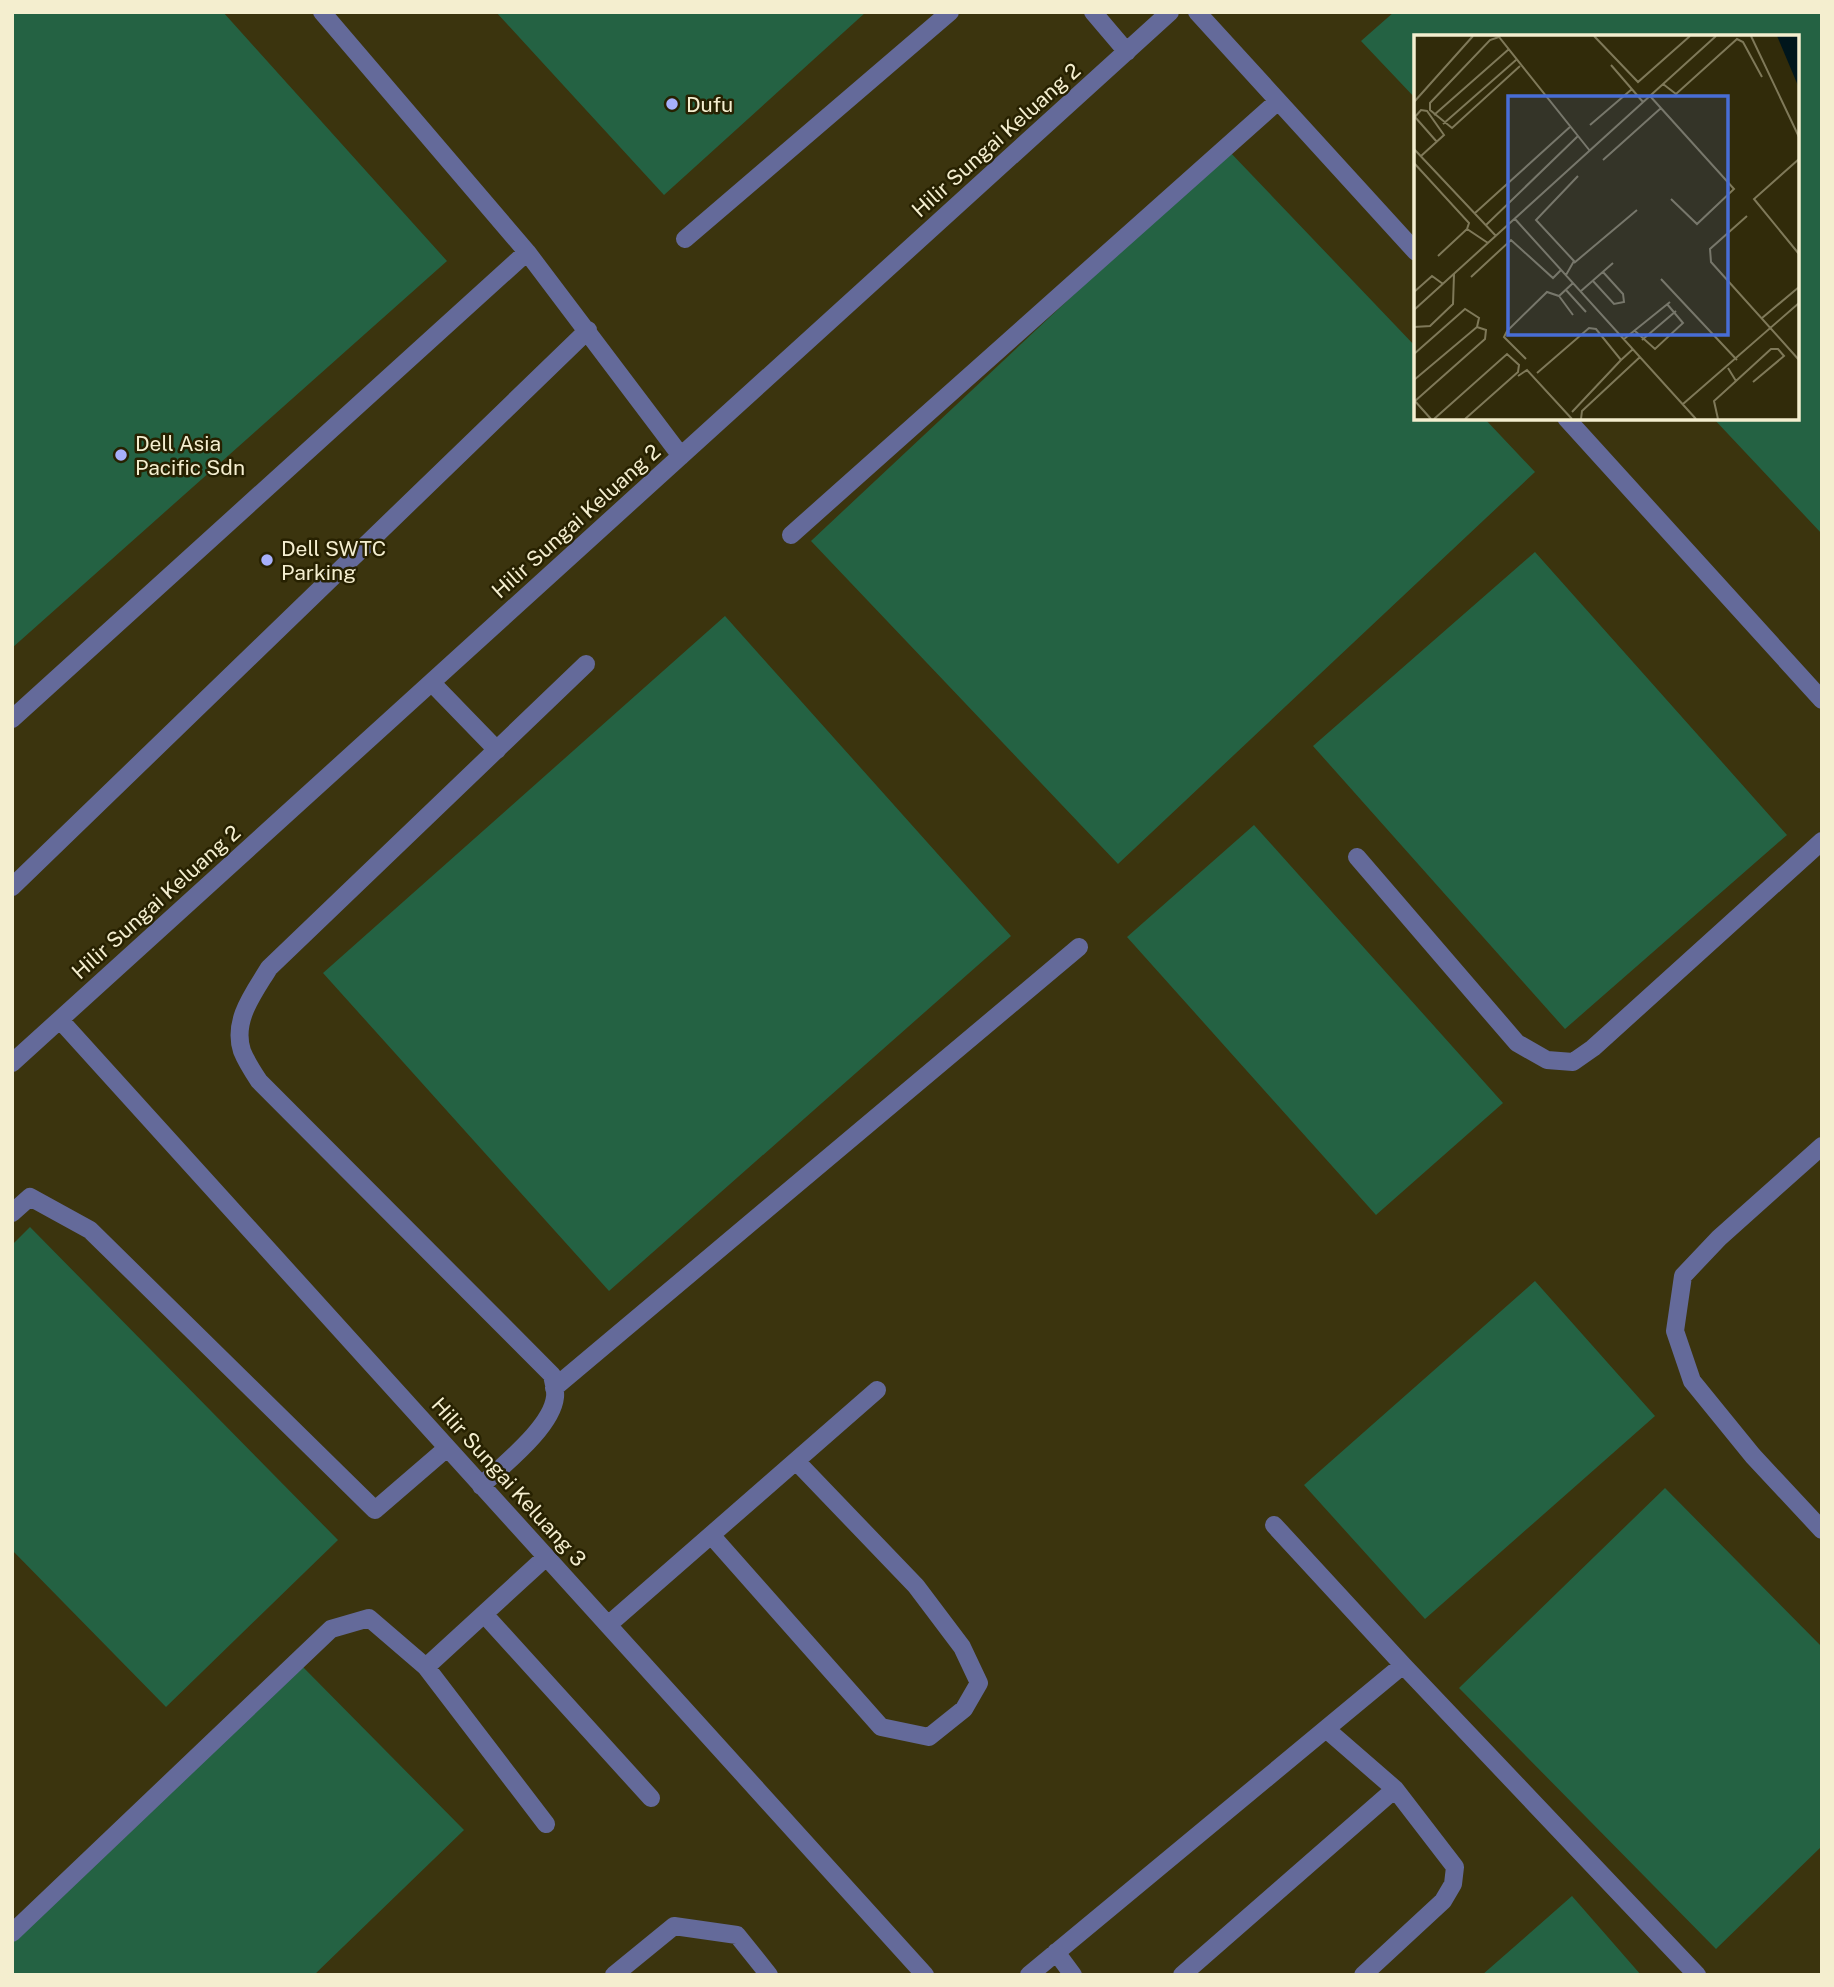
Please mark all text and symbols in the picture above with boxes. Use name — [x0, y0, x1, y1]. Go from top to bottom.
inset map — [1414, 35, 1799, 420]
street label: Hilir Sungai Keluang 2 — [907, 58, 1085, 222]
place label: Dufu — [686, 92, 733, 117]
marker: Dufu — [664, 96, 680, 112]
place label: Dell Asia Pacific Sdn — [135, 431, 245, 480]
street label: Hilir Sungai Keluang 2 — [487, 439, 665, 603]
marker: Dell Asia Pacific Sdn — [113, 447, 129, 463]
place label: Dell SWTC Parking — [281, 536, 386, 585]
marker: Dell SWTC Parking — [259, 552, 275, 568]
street label: Hilir Sungai Keluang 2 — [67, 820, 245, 984]
street label: Hilir Sungai Keluang 3 — [427, 1392, 591, 1572]

